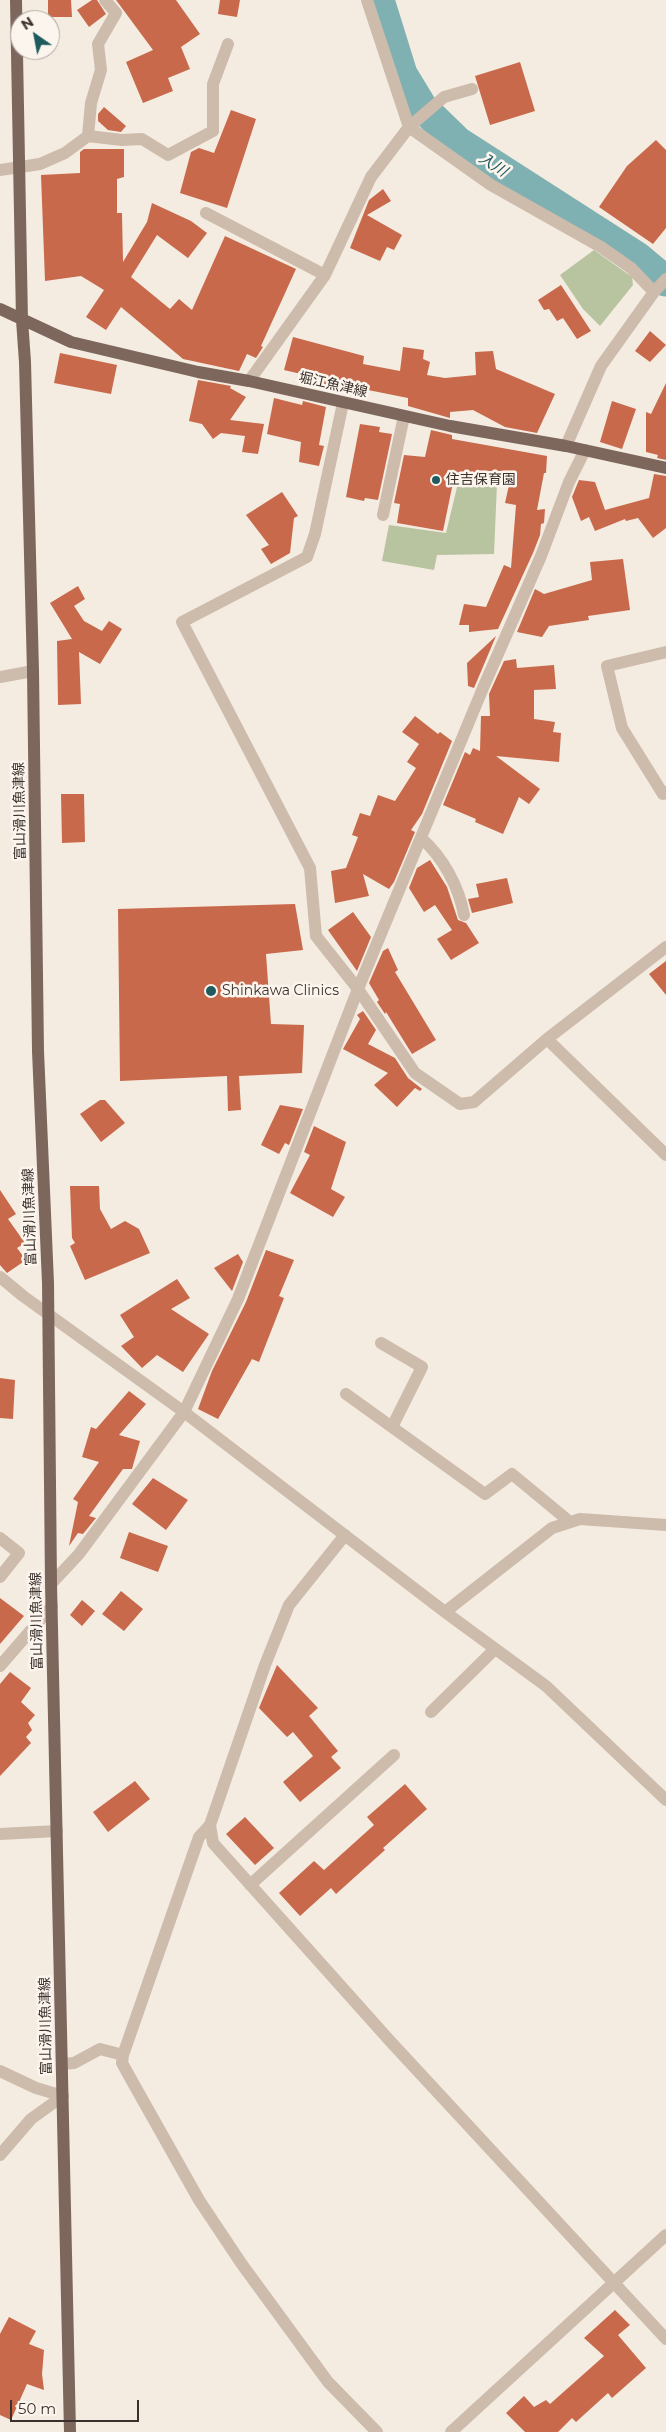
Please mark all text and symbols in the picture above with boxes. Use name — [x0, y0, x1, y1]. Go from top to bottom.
north arrow — [10, 10, 60, 60]
text: N — [18, 13, 37, 34]
water label: 入川 — [476, 149, 510, 181]
street label: 堀江魚津線 — [297, 369, 369, 401]
place label: 住吉保育園 — [446, 472, 516, 488]
marker: 住吉保育園 — [430, 474, 442, 486]
street label: 富山滑川魚津線 — [11, 762, 29, 860]
place label: Shinkawa Clinics — [222, 983, 339, 999]
marker: Shinkawa Clinics — [204, 984, 218, 998]
street label: 富山滑川魚津線 — [20, 1168, 40, 1266]
street label: 富山滑川魚津線 — [28, 1572, 46, 1670]
street label: 富山滑川魚津線 — [37, 1977, 55, 2075]
scale bar — [12, 2390, 141, 2422]
text: 50 m — [18, 2399, 56, 2418]

